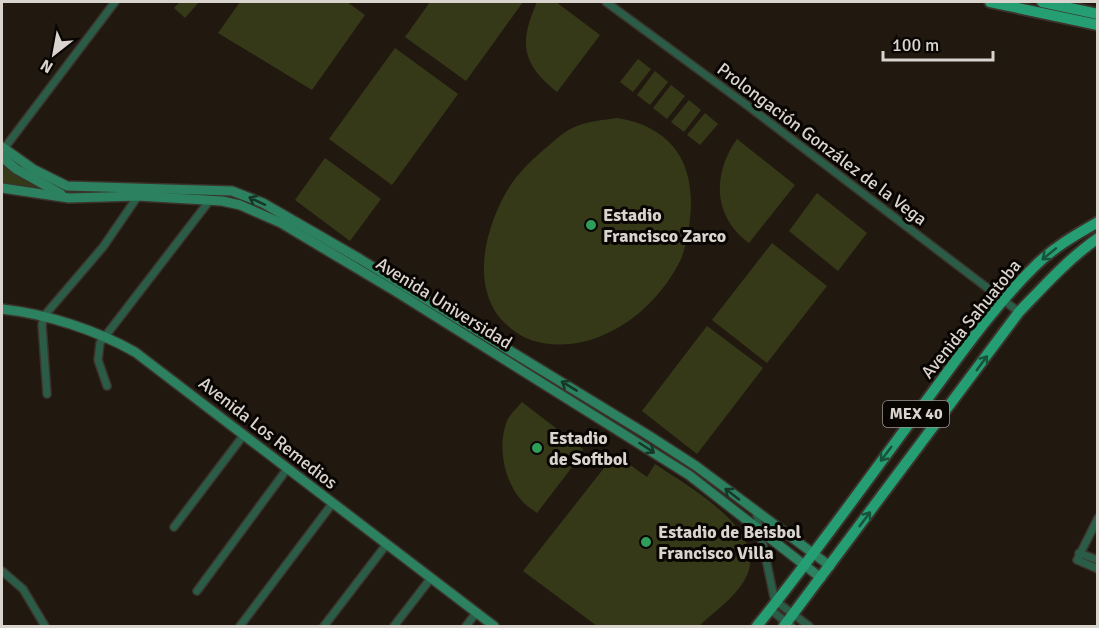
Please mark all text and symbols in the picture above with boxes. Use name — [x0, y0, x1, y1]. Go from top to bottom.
north arrow — [24, 24, 84, 84]
scale bar — [883, 24, 992, 62]
text: 100 m — [892, 34, 939, 56]
text: N — [37, 55, 57, 77]
street label: Prolongación González de la Vega — [713, 58, 931, 230]
one-way arrow — [249, 194, 267, 206]
place label: Estadio Francisco Zarco — [603, 204, 726, 247]
marker: Estadio Francisco Zarco — [584, 218, 598, 232]
one-way arrow — [1041, 248, 1057, 261]
street label: Avenida Universidad — [372, 252, 516, 354]
street label: Avenida Sahuatoba — [916, 255, 1026, 383]
one-way arrow — [976, 355, 988, 371]
street label: Avenida Los Remedios — [194, 372, 342, 494]
one-way arrow — [561, 380, 578, 392]
road number: MEX 40 — [883, 401, 949, 427]
place label: Estadio de Softbol — [549, 427, 628, 470]
marker: Estadio de Softbol — [530, 441, 544, 455]
one-way arrow — [639, 442, 655, 454]
one-way arrow — [880, 445, 893, 461]
one-way arrow — [724, 487, 740, 500]
one-way arrow — [858, 511, 871, 527]
place label: Estadio de Beisbol Francisco Villa — [658, 521, 802, 564]
marker: Estadio de Beisbol Francisco Villa — [639, 535, 653, 549]

